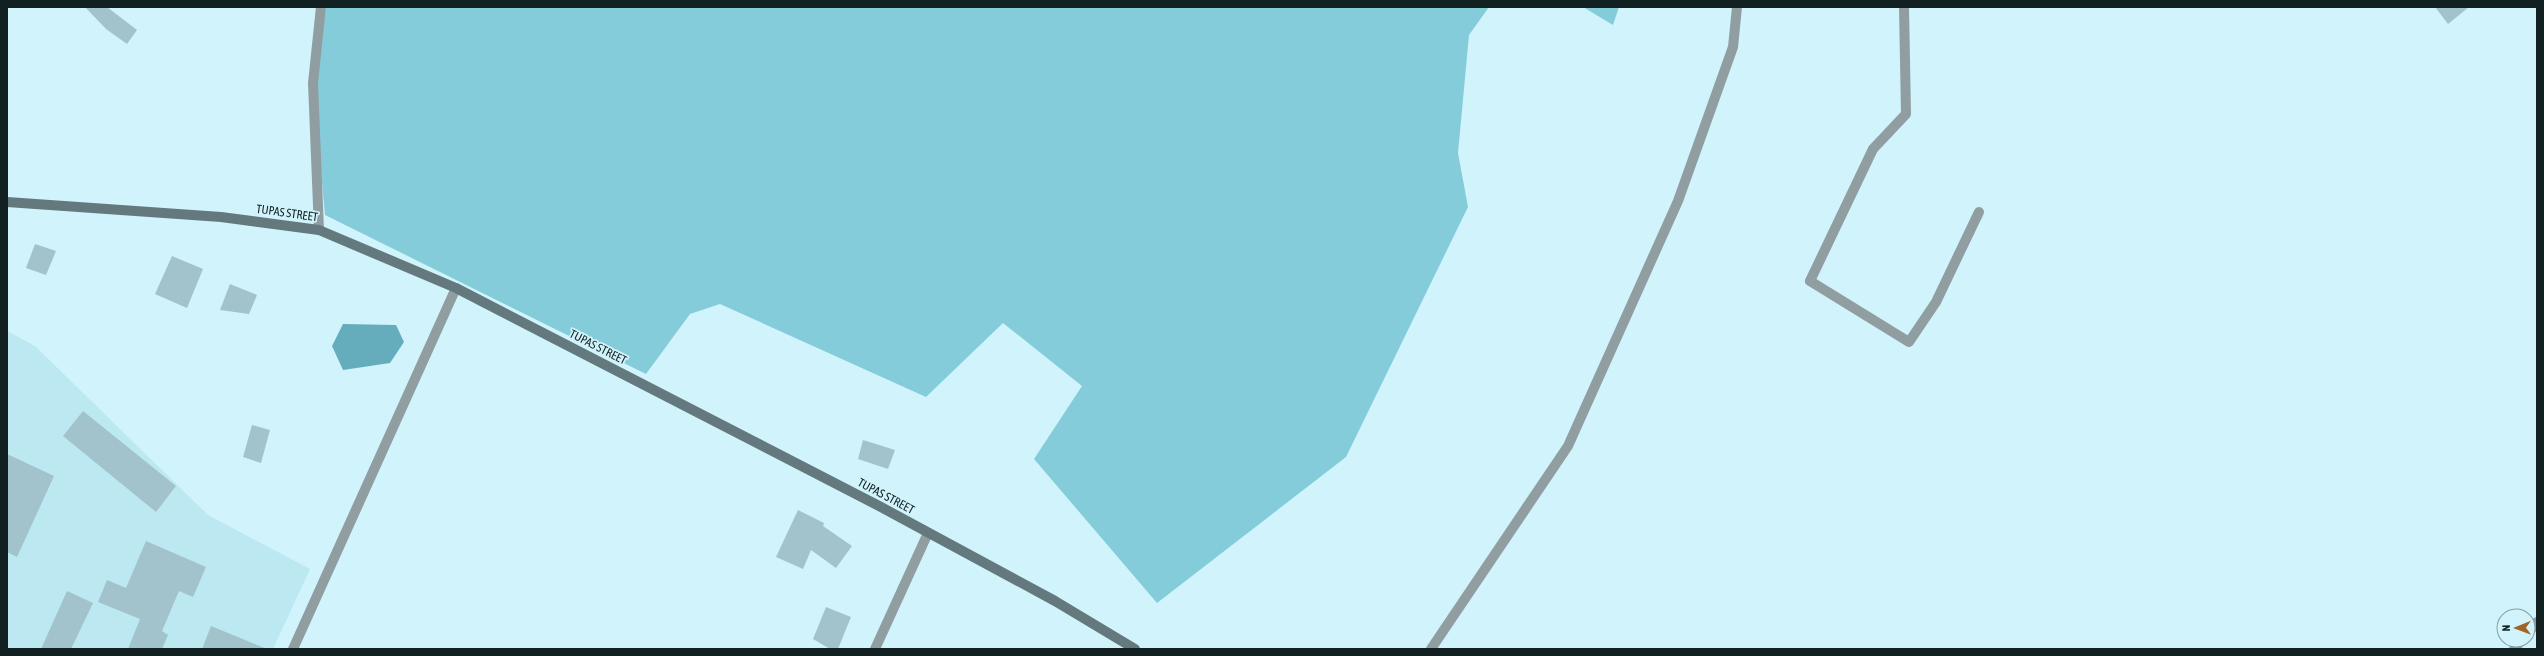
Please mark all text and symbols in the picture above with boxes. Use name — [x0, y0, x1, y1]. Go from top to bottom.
street label: TUPAS STREET — [255, 202, 319, 224]
street label: TUPAS STREET — [567, 327, 629, 368]
street label: TUPAS STREET — [855, 475, 917, 517]
north arrow — [2496, 608, 2536, 648]
text: N — [2500, 625, 2512, 632]

